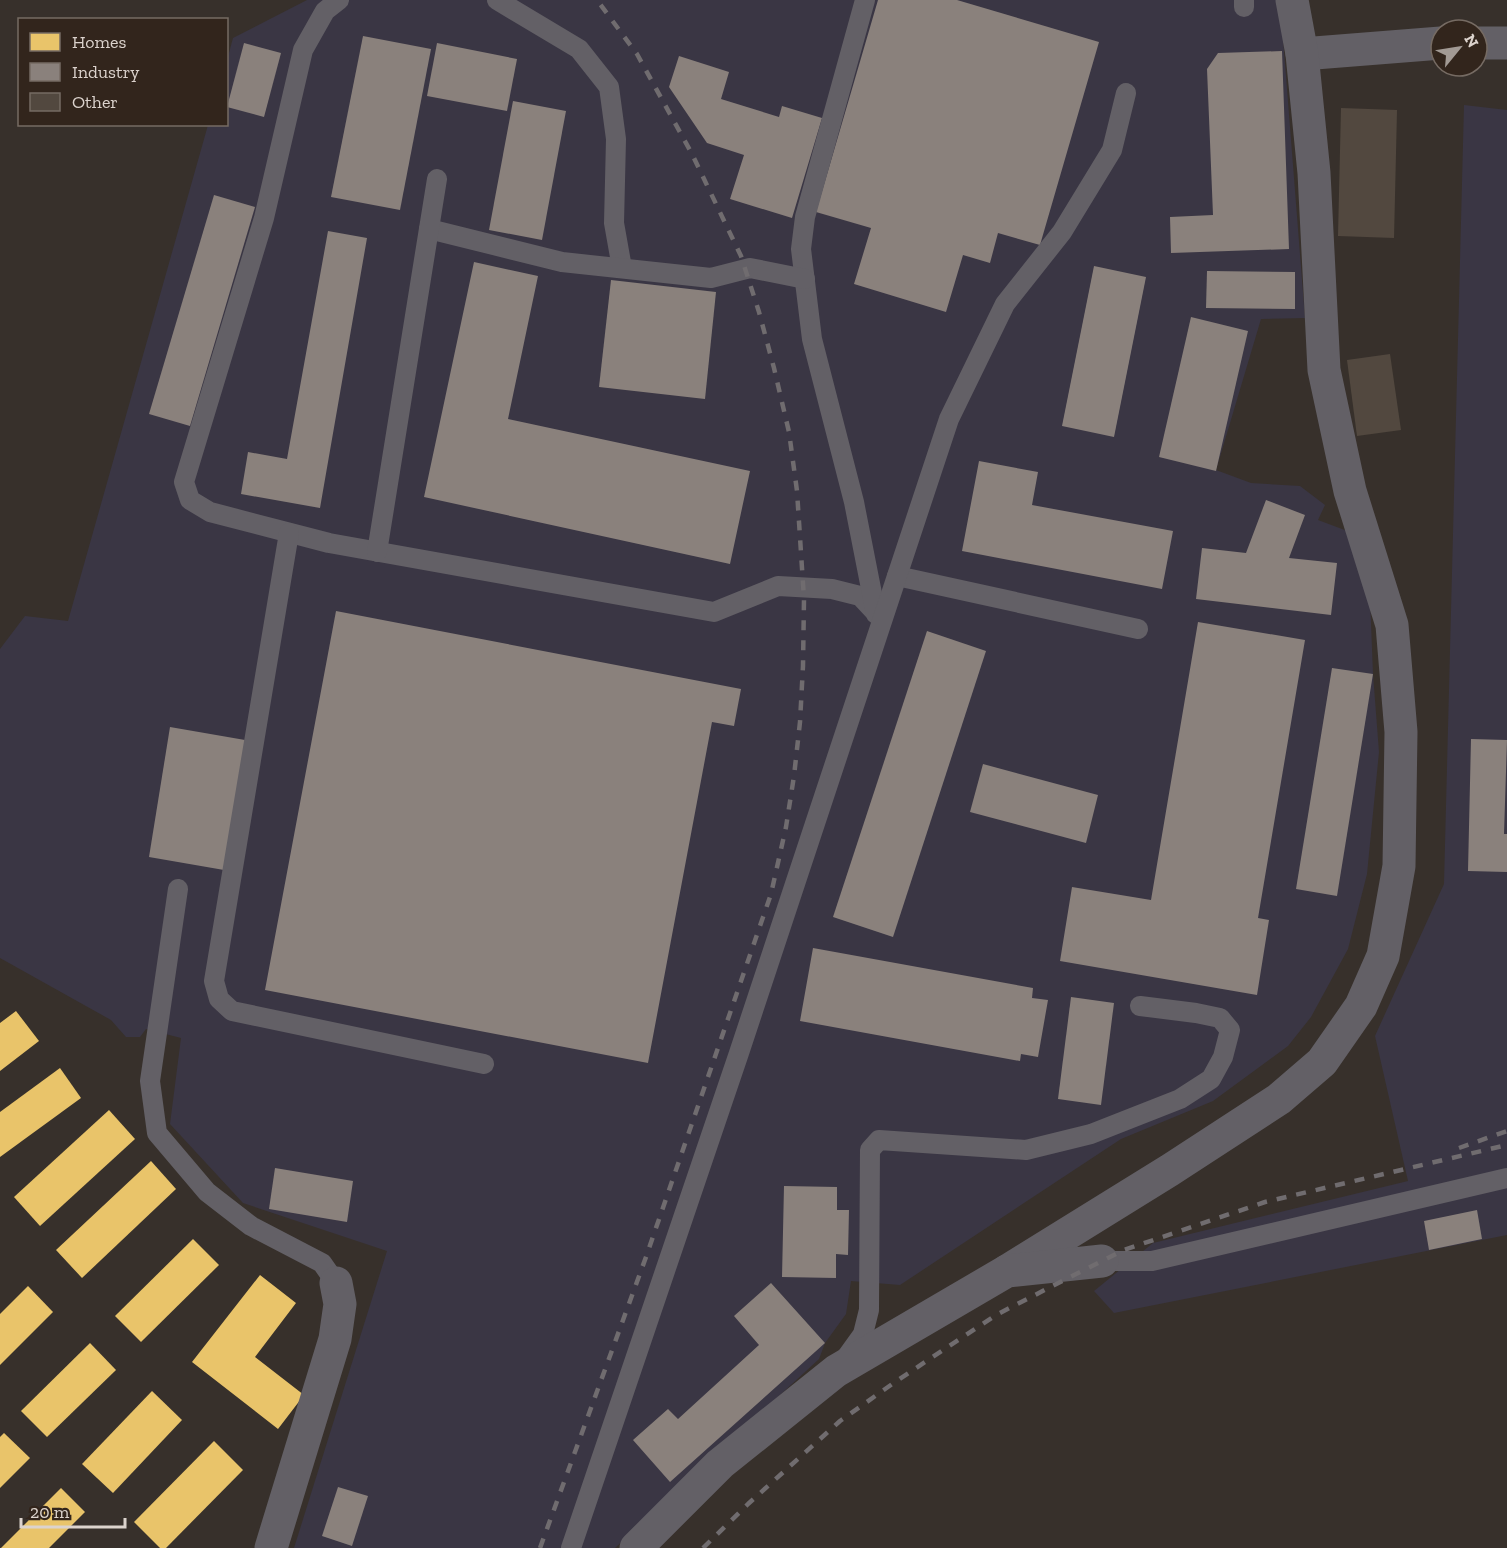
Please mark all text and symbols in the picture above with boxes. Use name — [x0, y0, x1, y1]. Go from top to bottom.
legend — [18, 18, 228, 126]
north arrow — [1429, 18, 1489, 78]
text: Homes — [72, 31, 126, 53]
text: N — [1460, 31, 1483, 51]
text: Industry — [72, 61, 140, 83]
text: Other — [72, 91, 118, 113]
scale bar — [21, 1491, 124, 1529]
text: 20 m — [30, 1501, 70, 1523]

